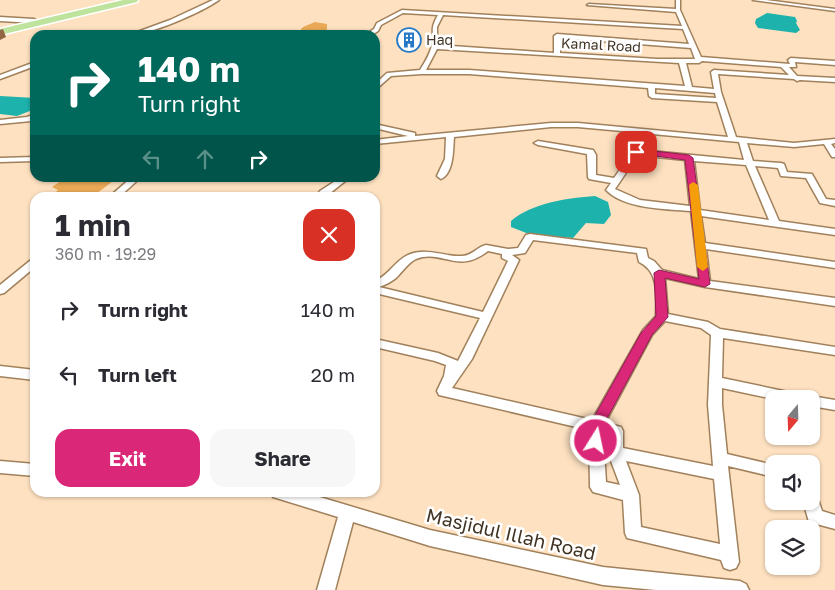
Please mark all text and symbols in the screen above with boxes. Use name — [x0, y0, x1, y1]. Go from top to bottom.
building icon: Haq — [396, 27, 422, 53]
place label: Haq — [426, 31, 453, 48]
street label: Kamal Road — [561, 34, 641, 55]
text: 140 m — [138, 48, 240, 90]
icon: right — [55, 50, 120, 115]
text: Turn right — [138, 90, 241, 117]
pin — [615, 131, 657, 173]
icon: arrive — [622, 138, 650, 166]
icon: left — [138, 145, 166, 173]
icon: ahead — [191, 145, 219, 173]
icon: right — [244, 145, 272, 173]
text: 1 min — [55, 207, 131, 243]
button: close — [303, 209, 355, 261]
text: 360 m · 19:29 — [55, 244, 156, 264]
icon: right — [55, 296, 83, 324]
text: Turn right — [98, 298, 188, 321]
text: 140 m — [301, 298, 355, 321]
icon: left — [55, 361, 83, 389]
text: Turn left — [98, 363, 177, 386]
text: 20 m — [311, 363, 355, 386]
north arrow — [765, 390, 820, 445]
map controls — [765, 390, 820, 575]
position arrow — [569, 414, 621, 466]
button: Exit — [55, 429, 200, 487]
button: Share — [210, 429, 355, 487]
button: sound — [765, 455, 820, 510]
street label: Masjidul Illah Road — [424, 503, 598, 564]
button: layers — [765, 520, 820, 575]

